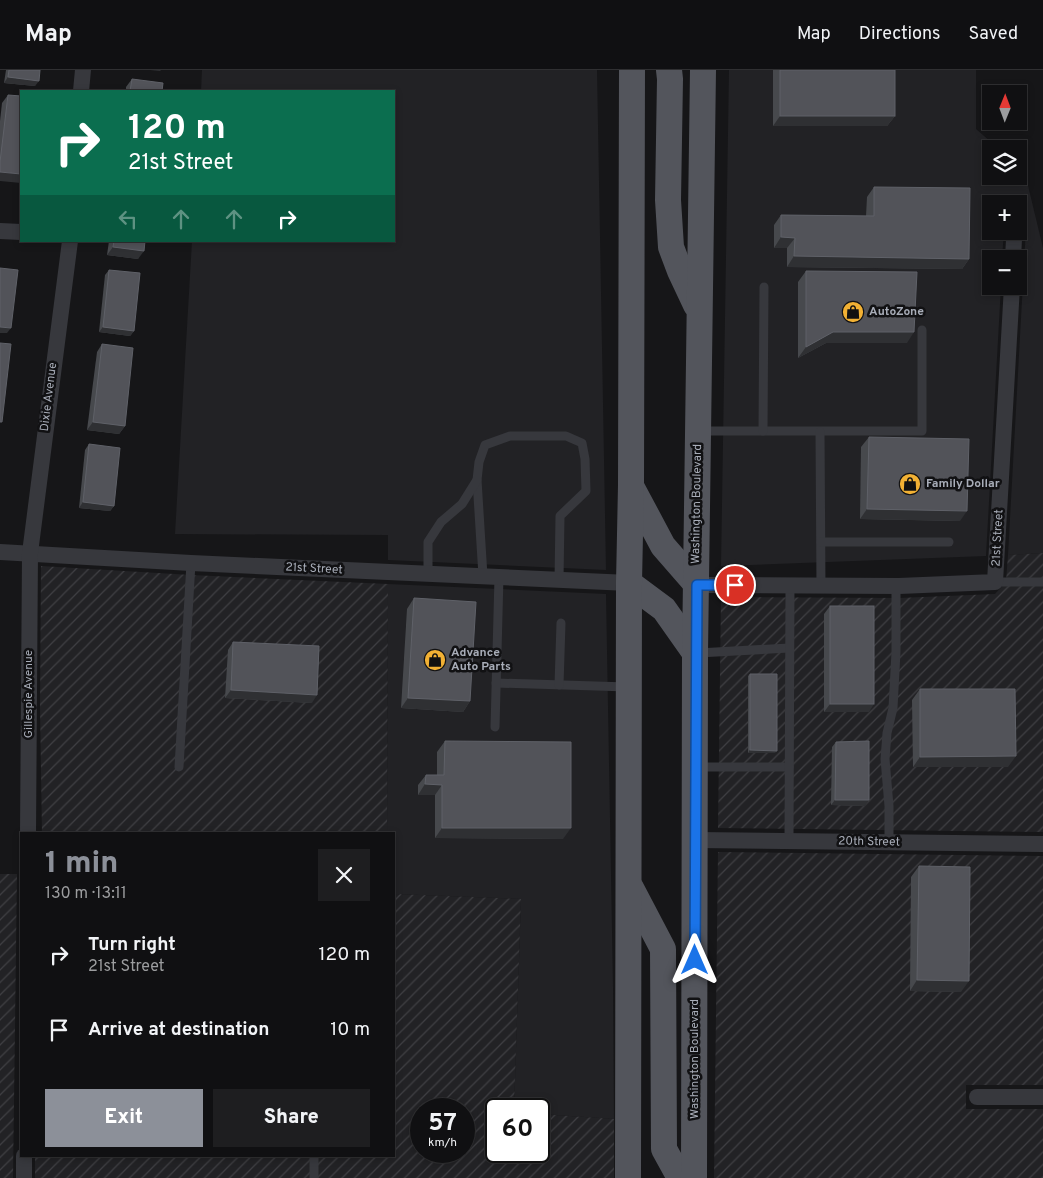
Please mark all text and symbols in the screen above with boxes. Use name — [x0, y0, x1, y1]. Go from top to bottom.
text: Map — [25, 20, 72, 50]
text: Map — [797, 23, 831, 46]
text: Directions — [859, 23, 941, 46]
text: Saved — [969, 23, 1018, 46]
north arrow — [982, 85, 1028, 130]
map controls — [982, 85, 1027, 295]
text: 120 m — [128, 107, 226, 151]
icon: right — [45, 110, 110, 175]
button: layers — [982, 140, 1027, 185]
text: 21st Street — [128, 150, 233, 177]
button: + — [982, 195, 1027, 240]
icon: left — [114, 205, 142, 233]
icon: ahead — [167, 205, 195, 233]
icon: ahead — [220, 205, 248, 233]
icon: right — [273, 205, 301, 233]
button: − — [982, 250, 1027, 295]
shop icon: AutoZone — [841, 300, 865, 324]
place label: AutoZone — [869, 304, 924, 320]
street label: Dixie Avenue — [37, 362, 61, 432]
street label: Washington Boulevard — [688, 444, 706, 564]
shop icon: Family Dollar — [898, 472, 922, 496]
place label: Family Dollar — [926, 476, 1000, 492]
street label: 21st Street — [989, 509, 1007, 567]
street label: 21st Street — [285, 560, 343, 578]
pin — [714, 564, 756, 606]
icon: arrive — [721, 571, 749, 599]
place label: Advance Auto Parts — [451, 645, 511, 675]
shop icon: Advance Auto Parts — [423, 648, 447, 672]
street label: Gillespie Avenue — [21, 650, 37, 738]
street label: 20th Street — [838, 833, 900, 851]
text: 1 min — [45, 846, 118, 883]
button: close — [318, 849, 370, 901]
text: 130 m · 13:11 — [45, 884, 127, 904]
text: Turn right — [88, 933, 176, 957]
position arrow — [668, 933, 720, 985]
icon: right — [45, 941, 73, 969]
text: 120 m — [319, 943, 370, 967]
text: 21st Street — [88, 957, 165, 977]
street label: Washington Boulevard — [687, 999, 703, 1119]
icon: arrive — [45, 1016, 73, 1044]
text: Arrive at destination — [88, 1018, 269, 1042]
text: 10 m — [330, 1018, 370, 1042]
button: Exit — [45, 1089, 203, 1147]
button: Share — [213, 1089, 370, 1147]
speed limit sign: 60 — [485, 1098, 550, 1163]
text: 57 — [428, 1108, 457, 1140]
text: km/h — [428, 1135, 457, 1151]

